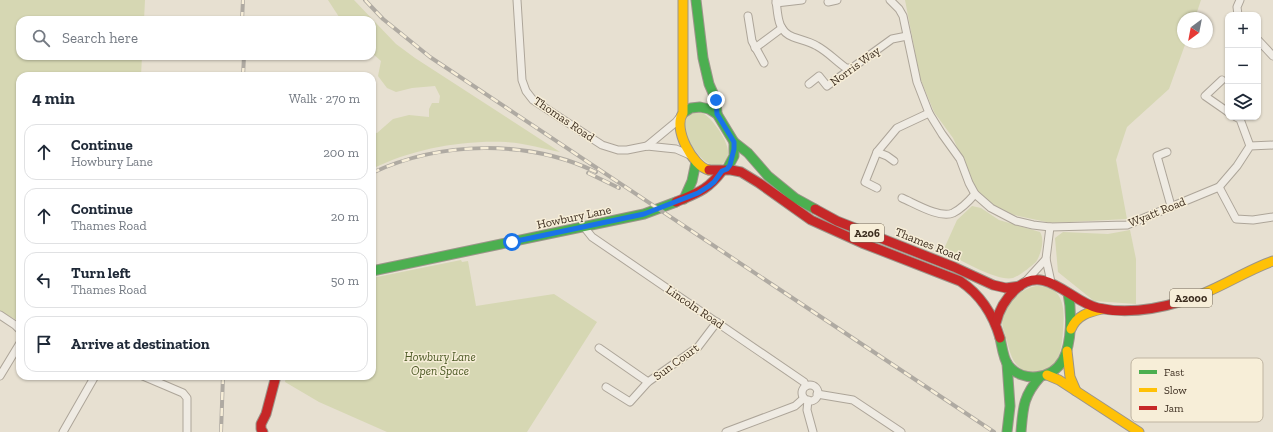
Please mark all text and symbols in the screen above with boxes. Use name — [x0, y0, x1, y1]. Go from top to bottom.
north arrow — [1177, 12, 1213, 48]
map controls — [1225, 12, 1261, 120]
button: + — [1225, 12, 1261, 48]
search box — [16, 16, 376, 60]
icon: search — [30, 27, 52, 49]
text: Search here — [62, 29, 138, 47]
street label: Norris Way — [827, 43, 883, 89]
button: − — [1225, 48, 1261, 84]
button: layers — [1225, 84, 1261, 120]
text: 4 min — [32, 88, 75, 108]
text: Walk · 270 m — [289, 91, 360, 106]
route end — [707, 91, 725, 109]
street label: Thomas Road — [531, 94, 597, 145]
text: Continue — [71, 136, 133, 154]
icon: ahead — [33, 141, 55, 163]
text: 200 m — [323, 145, 359, 160]
text: Howbury Lane — [71, 154, 153, 169]
street label: Wyatt Road — [1126, 194, 1188, 230]
text: Continue — [71, 200, 133, 218]
street label: Howbury Lane — [536, 202, 613, 232]
icon: ahead — [33, 205, 55, 227]
text: 20 m — [331, 209, 359, 224]
text: Thames Road — [71, 218, 147, 233]
road number: A206 — [850, 224, 884, 242]
street label: Thames Road — [893, 224, 963, 264]
route start — [503, 233, 521, 251]
text: Turn left — [71, 264, 131, 282]
icon: left — [33, 269, 55, 291]
text: 50 m — [331, 273, 359, 288]
text: Thames Road — [71, 282, 147, 297]
street label: Lincoln Road — [663, 282, 727, 332]
road number: A2000 — [1170, 289, 1212, 307]
icon: arrive — [33, 333, 55, 355]
text: Arrive at destination — [71, 335, 210, 353]
street label: Sun Court — [650, 340, 702, 383]
park label: Howbury Lane Open Space — [404, 350, 476, 378]
legend — [1131, 358, 1263, 422]
text: Fast — [1164, 366, 1185, 379]
text: Slow — [1164, 384, 1187, 397]
text: Jam — [1164, 402, 1184, 415]

